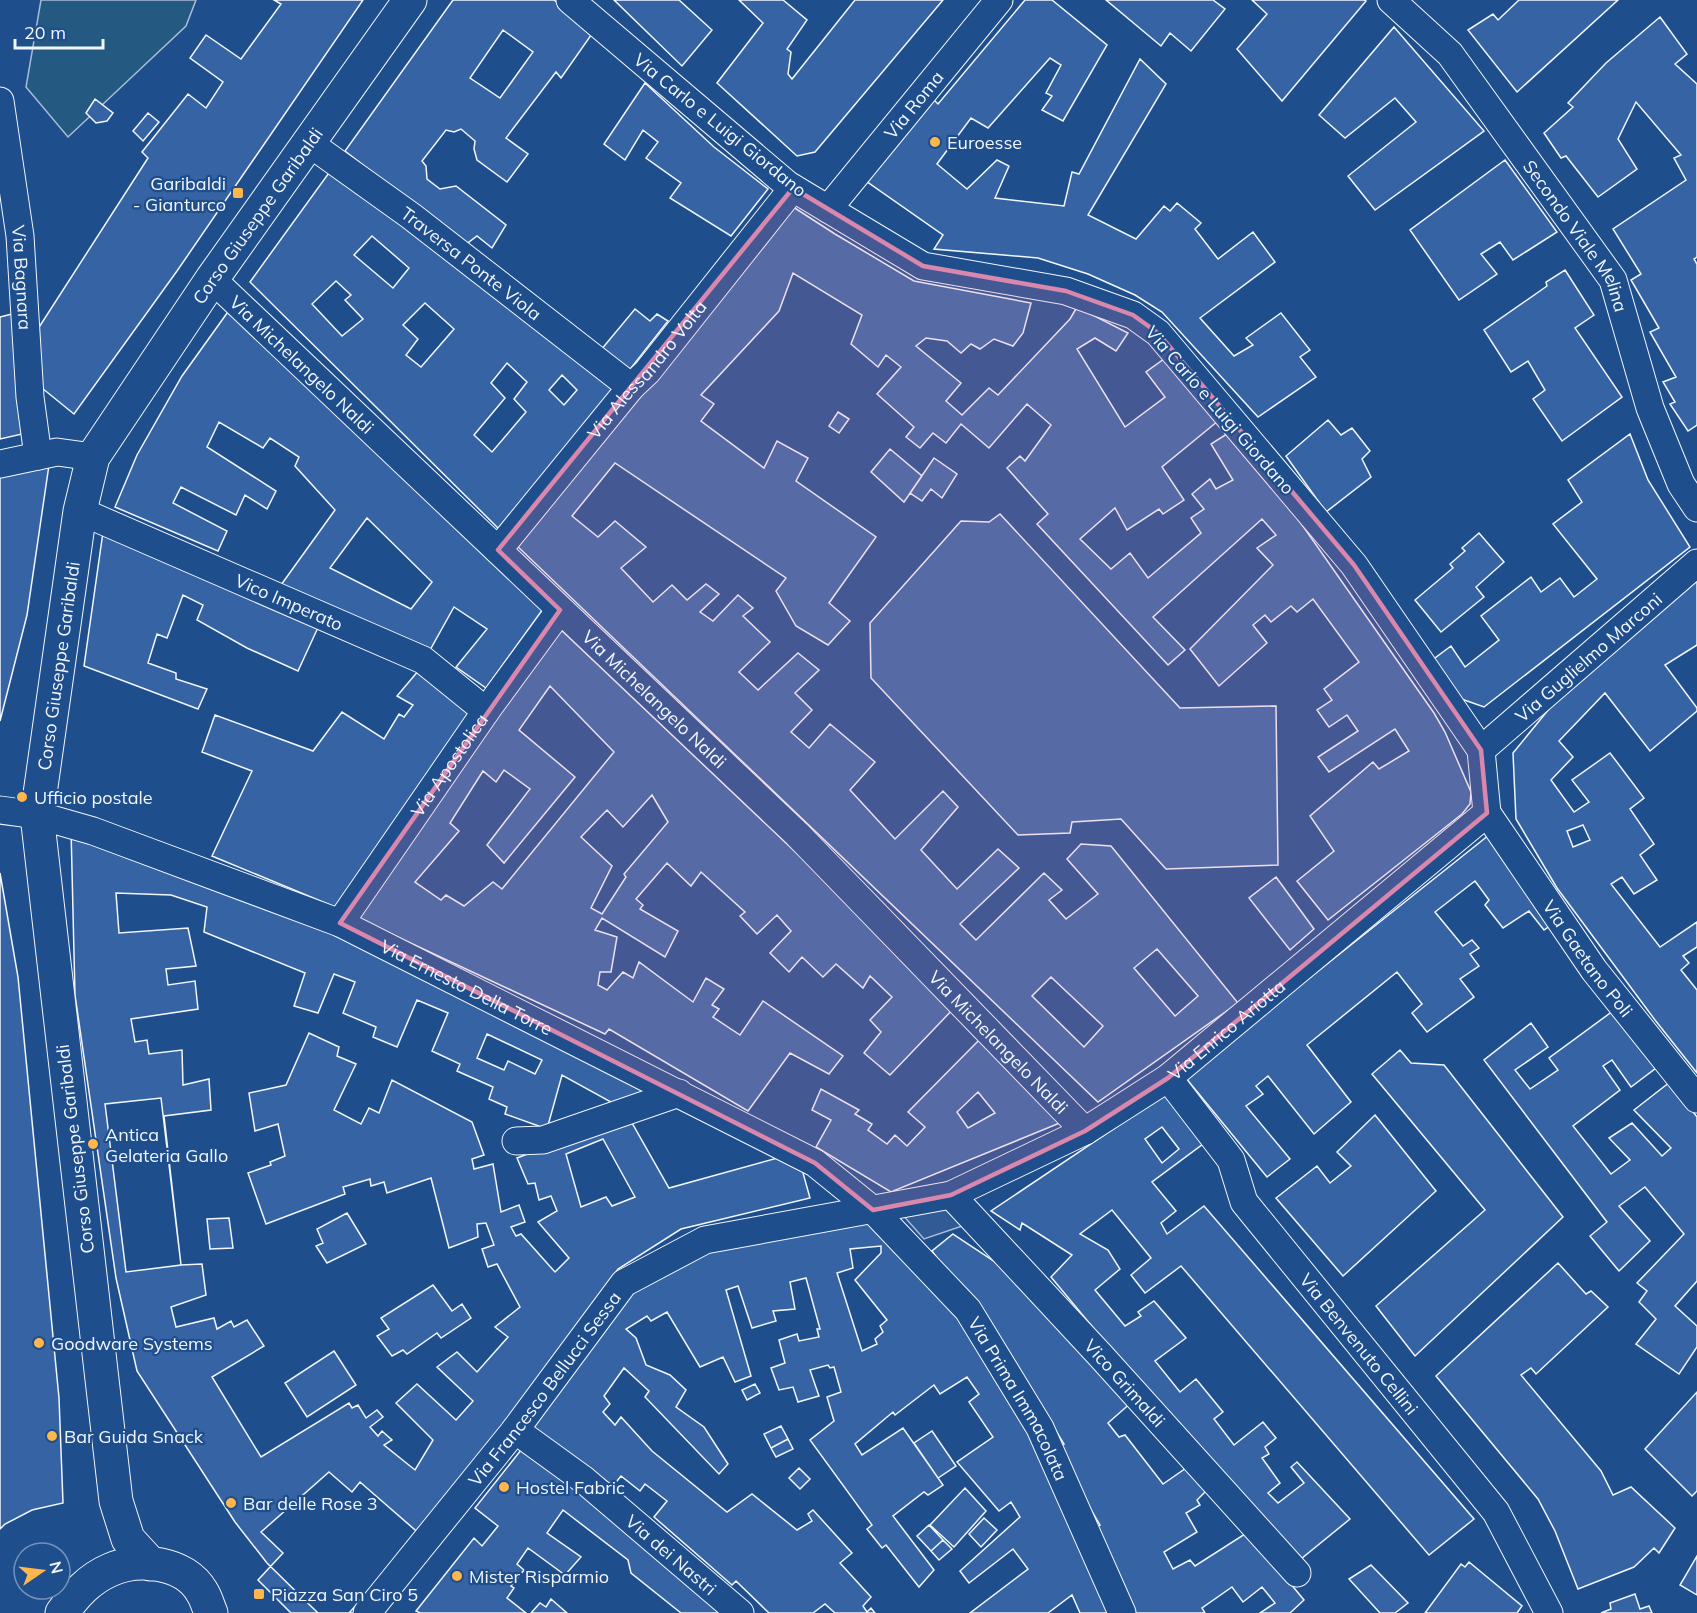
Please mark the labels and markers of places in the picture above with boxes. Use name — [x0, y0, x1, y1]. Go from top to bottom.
place label: Euroesse — [947, 131, 1022, 154]
marker: Euroesse — [928, 135, 942, 149]
place label: Garibaldi - Gianturco — [133, 172, 226, 216]
marker: Garibaldi - Gianturco — [231, 186, 245, 200]
place label: Ufficio postale — [34, 786, 153, 809]
marker: Ufficio postale — [15, 790, 29, 804]
place label: Antica Gelateria Gallo — [105, 1123, 228, 1167]
marker: Antica Gelateria Gallo — [86, 1137, 100, 1151]
place label: Goodware Systems — [51, 1332, 213, 1355]
marker: Goodware Systems — [32, 1336, 46, 1350]
place label: Bar Guida Snack — [64, 1425, 204, 1448]
marker: Bar Guida Snack — [45, 1429, 59, 1443]
place label: Hostel Fabric — [516, 1476, 625, 1499]
marker: Hostel Fabric — [497, 1480, 511, 1494]
place label: Bar delle Rose 3 — [243, 1492, 378, 1515]
marker: Bar delle Rose 3 — [224, 1496, 238, 1510]
place label: Mister Risparmio — [469, 1565, 609, 1588]
marker: Mister Risparmio — [450, 1569, 464, 1583]
place label: Piazza San Ciro 5 — [271, 1583, 418, 1606]
marker: Piazza San Ciro 5 — [252, 1587, 266, 1601]

